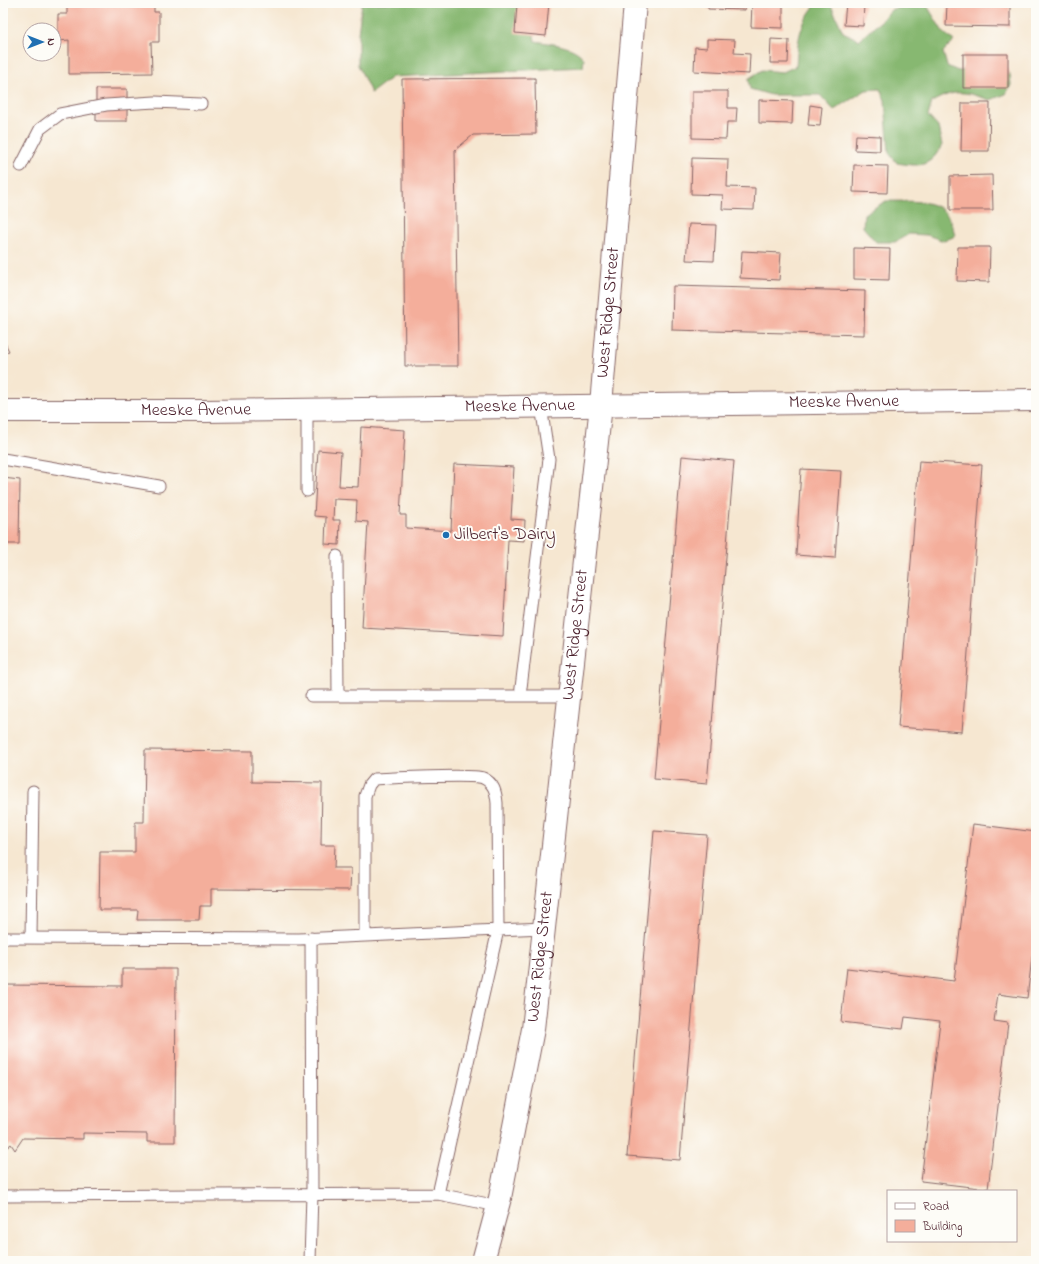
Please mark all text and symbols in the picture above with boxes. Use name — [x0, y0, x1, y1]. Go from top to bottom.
north arrow — [22, 22, 62, 62]
text: N — [43, 38, 59, 46]
street label: West Ridge Street — [590, 246, 627, 379]
street label: Meeske Avenue — [788, 389, 900, 416]
street label: Meeske Avenue — [465, 393, 576, 421]
street label: Meeske Avenue — [141, 397, 252, 424]
place label: Jilbert's Dairy — [454, 522, 556, 548]
marker: Jilbert's Dairy — [441, 530, 451, 540]
street label: West Ridge Street — [556, 568, 596, 701]
street label: West Ridge Street — [521, 890, 561, 1024]
legend — [887, 1190, 1017, 1242]
text: Road — [923, 1198, 949, 1216]
text: Building — [922, 1218, 962, 1237]

